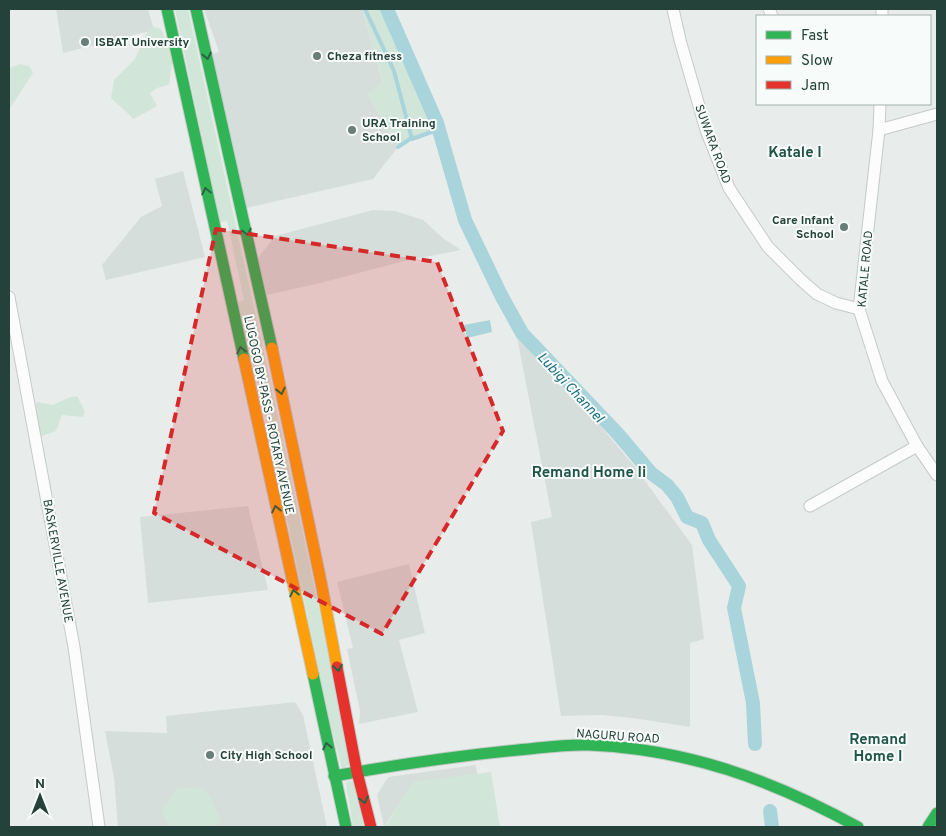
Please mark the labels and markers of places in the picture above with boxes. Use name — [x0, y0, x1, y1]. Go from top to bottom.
place label: ISBAT University — [95, 35, 189, 51]
marker: ISBAT University — [79, 36, 91, 48]
place label: Cheza fitness — [327, 49, 402, 65]
marker: Cheza fitness — [311, 50, 323, 62]
place label: URA Training School — [362, 116, 436, 146]
marker: URA Training School — [346, 124, 358, 136]
place label: Care Infant School — [772, 213, 834, 243]
marker: Care Infant School — [838, 221, 850, 233]
place label: City High School — [220, 748, 312, 764]
marker: City High School — [204, 749, 216, 761]

